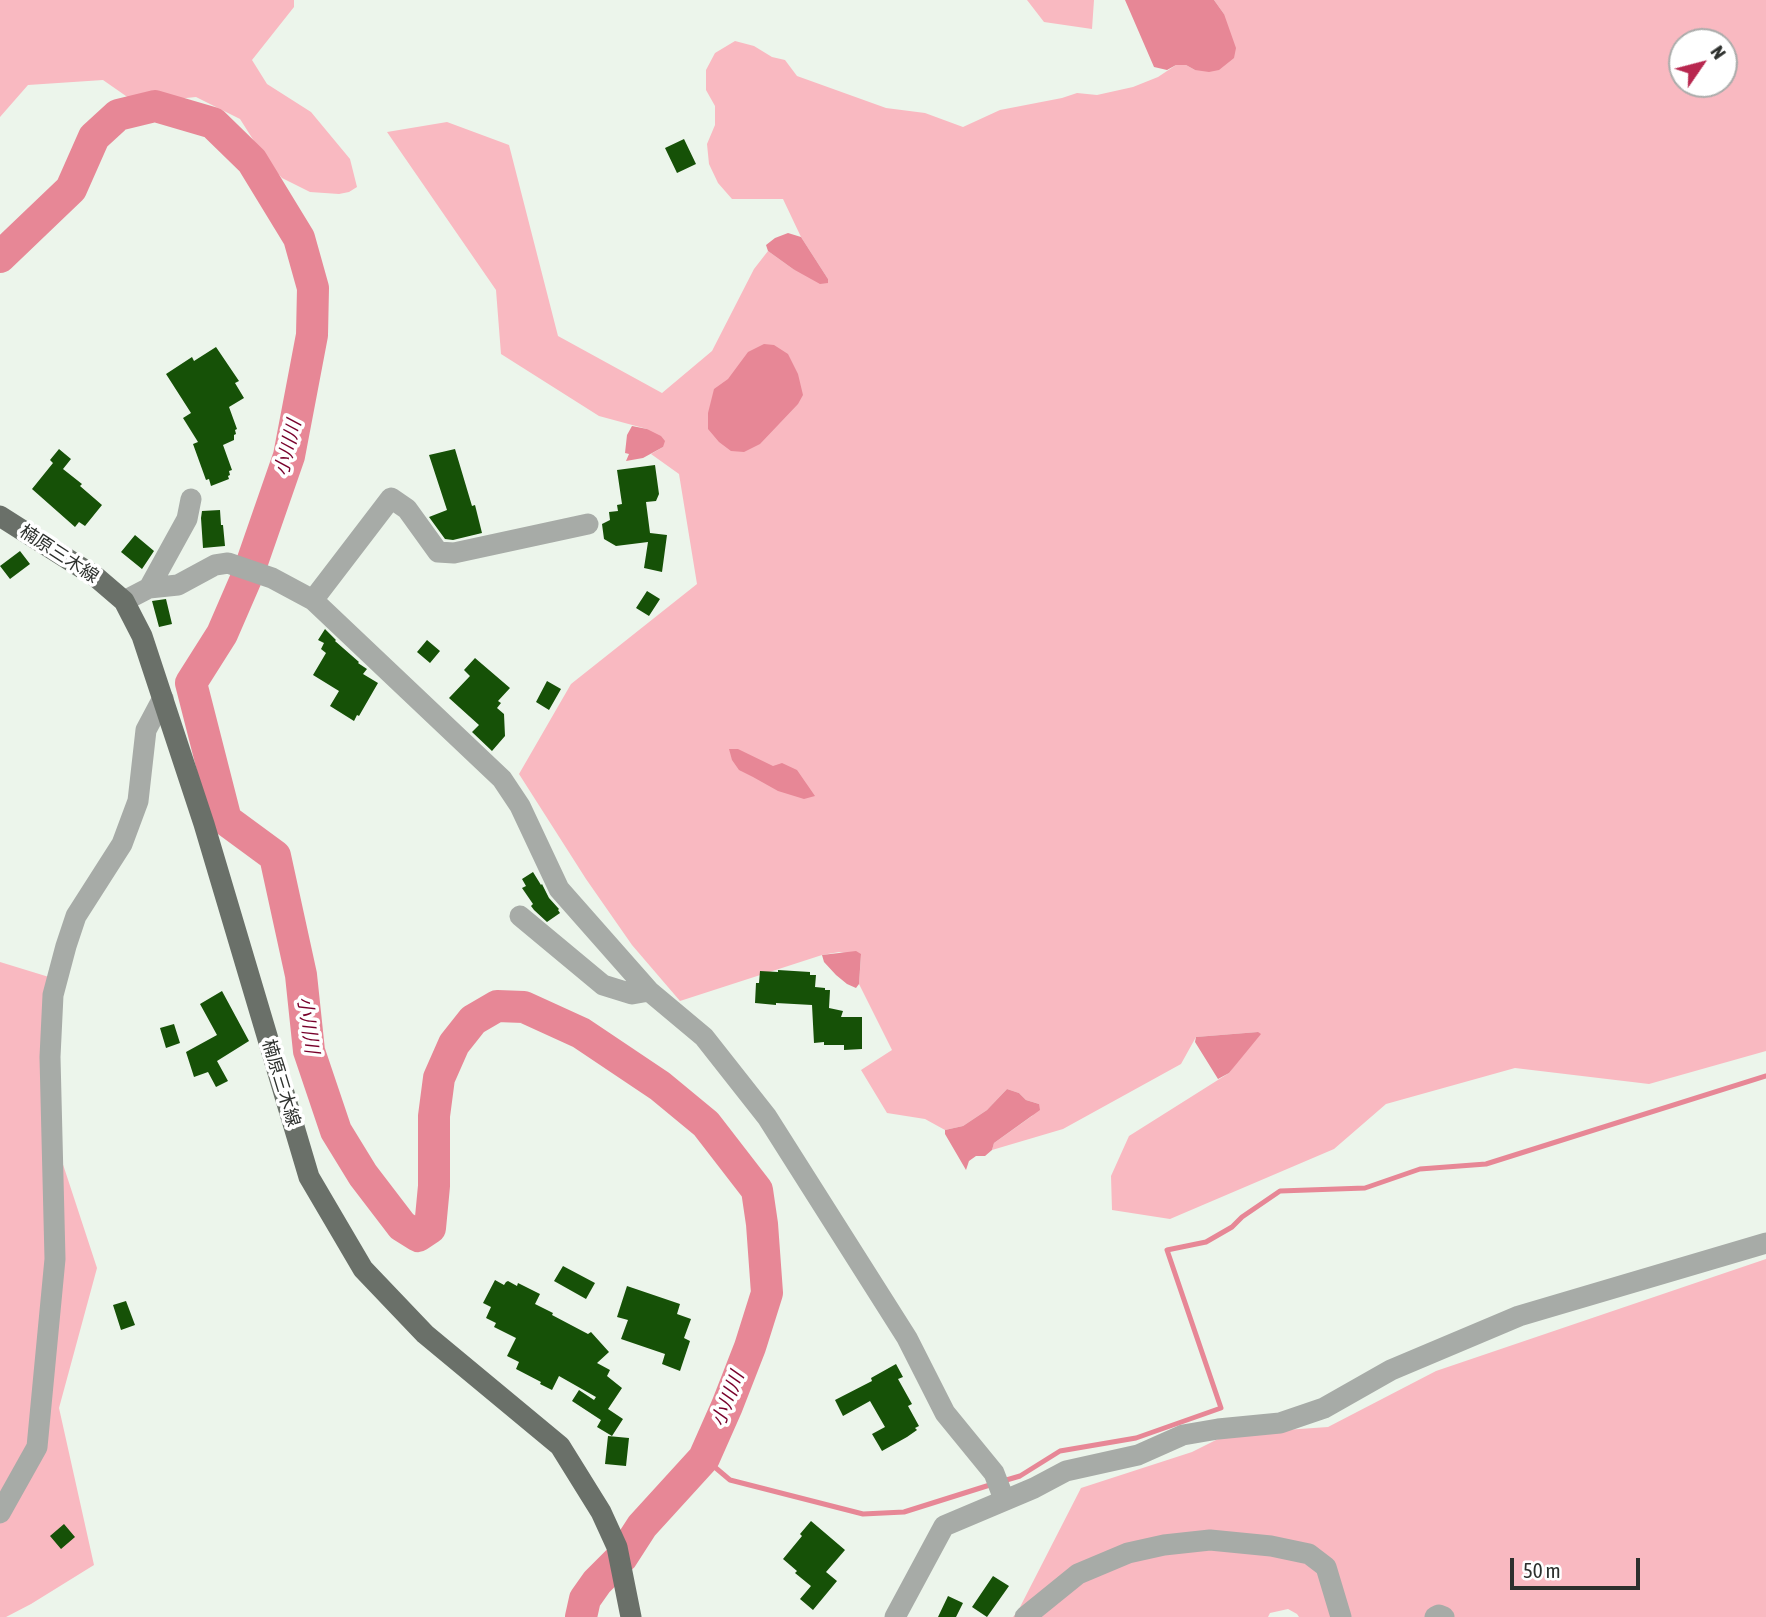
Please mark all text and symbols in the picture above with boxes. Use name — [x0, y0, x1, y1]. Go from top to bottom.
north arrow — [1668, 28, 1738, 98]
text: N — [1706, 41, 1731, 63]
water label: 小川川 — [270, 418, 306, 478]
street label: 楠原三木線 — [15, 520, 103, 588]
water label: 小川川 — [293, 995, 323, 1055]
street label: 楠原三木線 — [258, 1037, 304, 1129]
water label: 小川川 — [707, 1368, 749, 1430]
scale bar — [1514, 1544, 1644, 1588]
text: 50 m — [1523, 1558, 1561, 1582]

